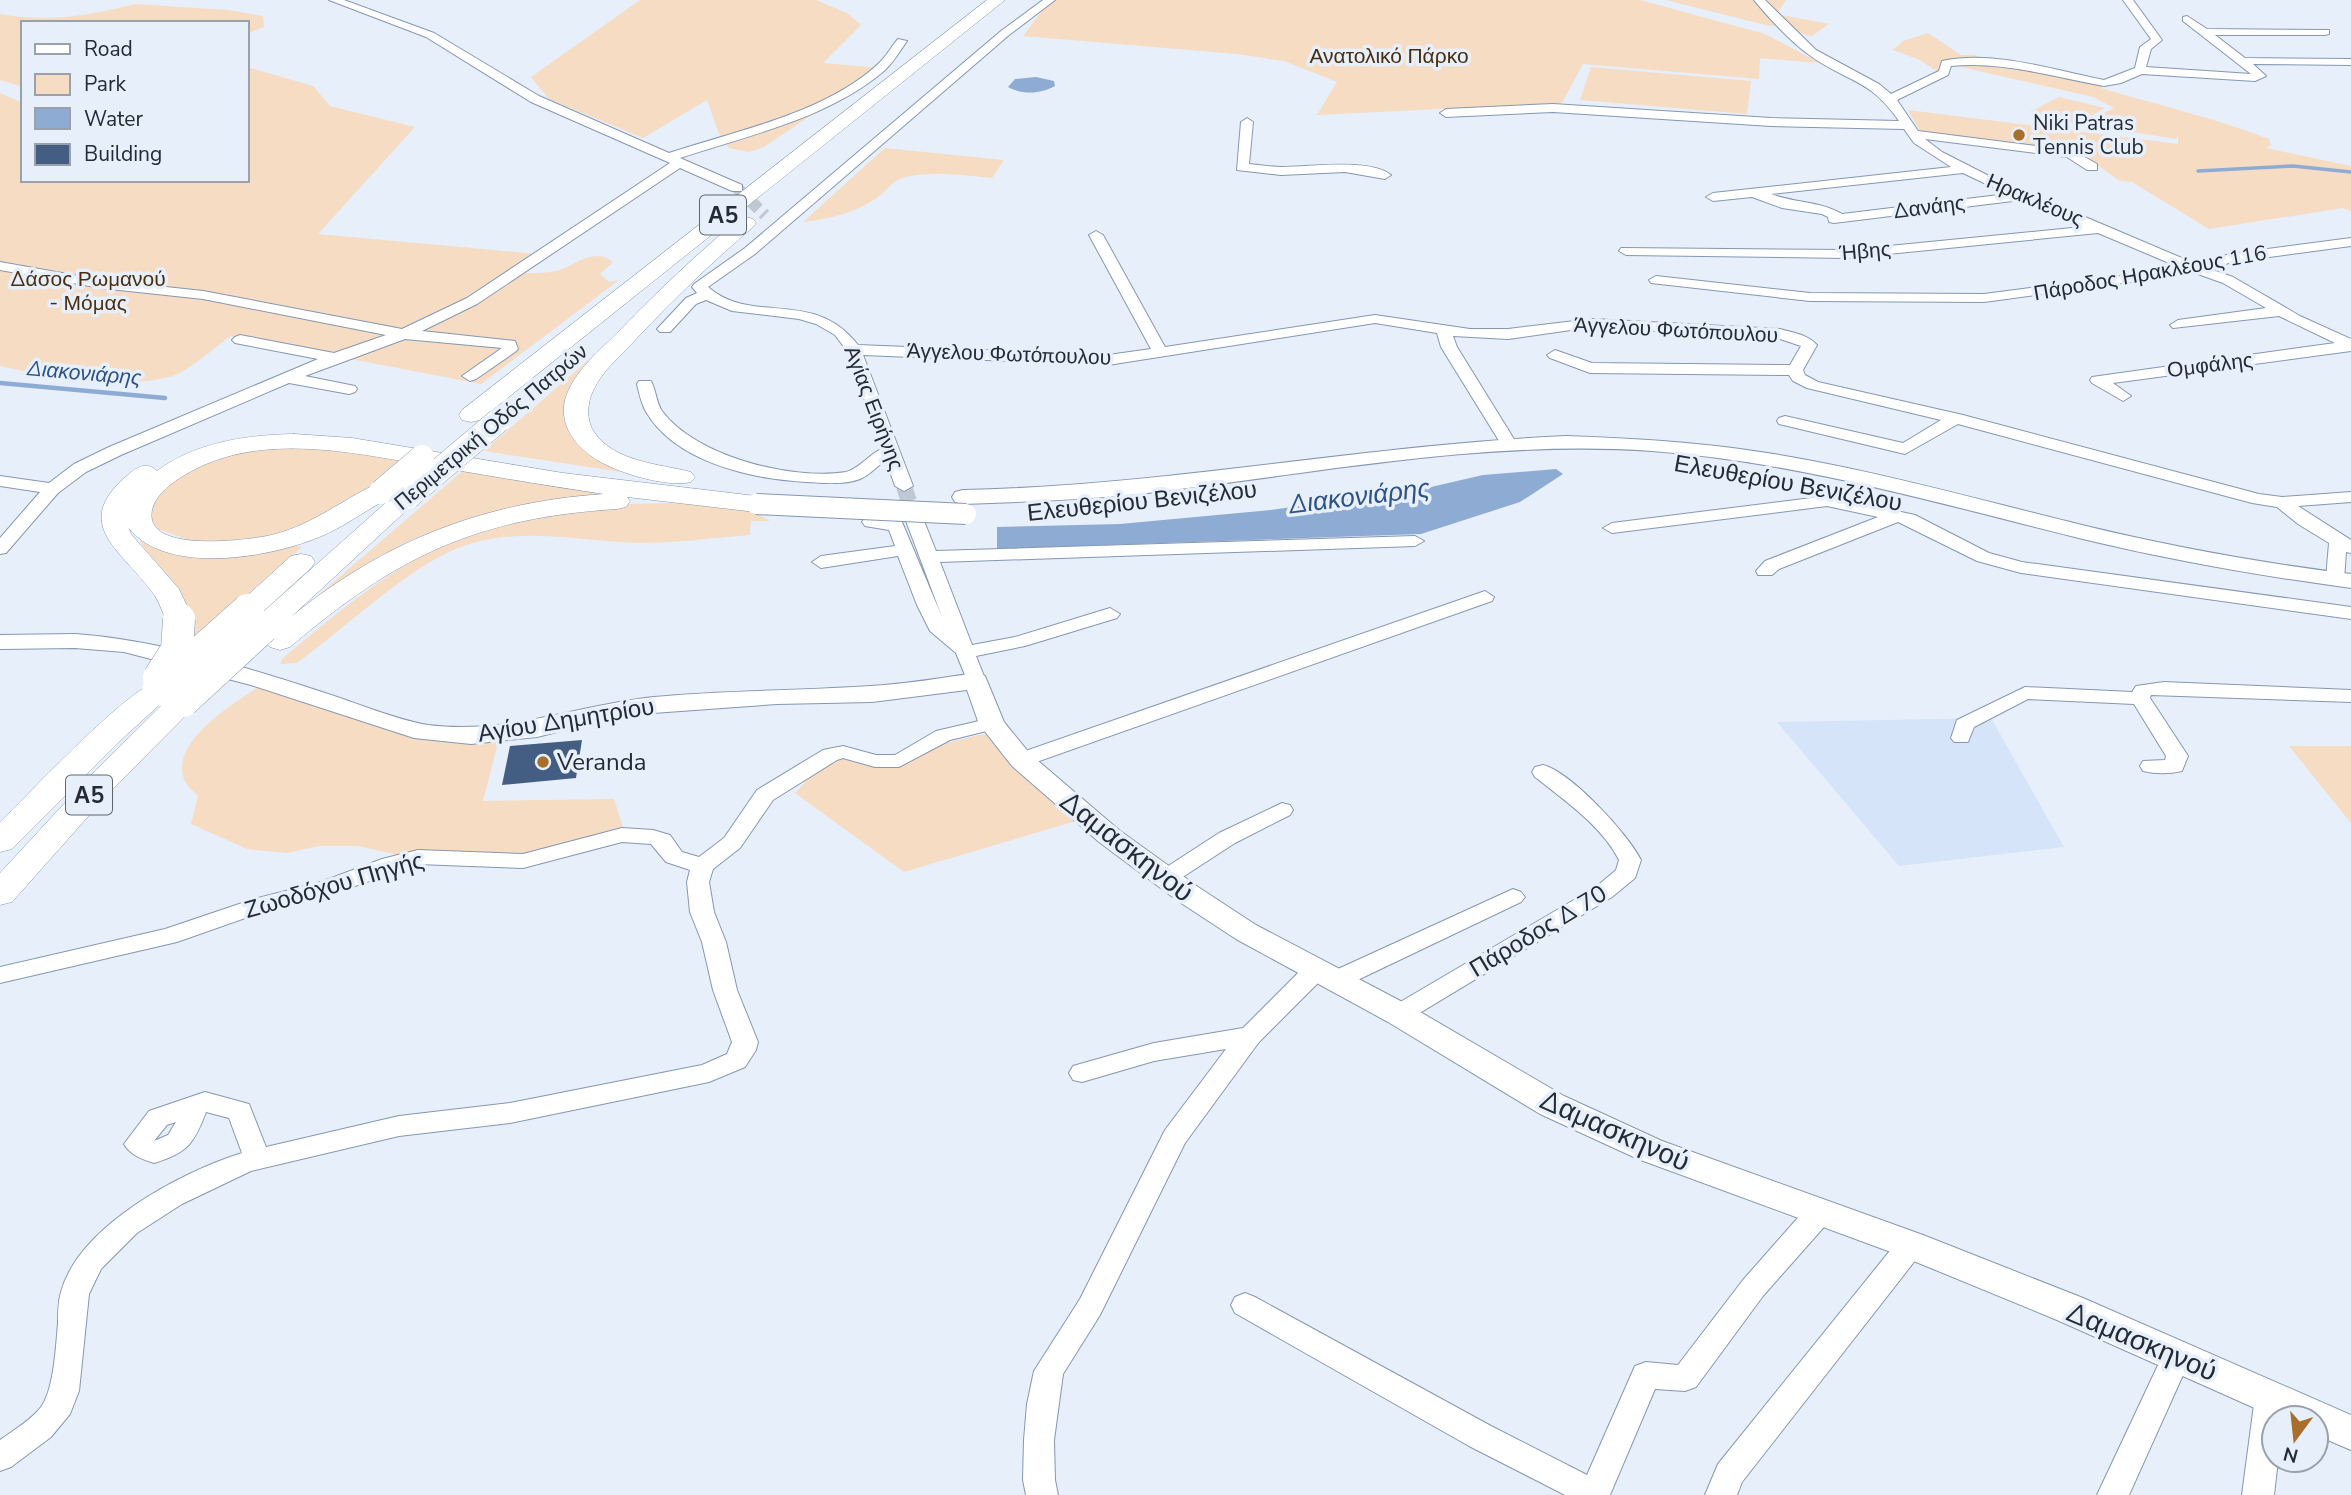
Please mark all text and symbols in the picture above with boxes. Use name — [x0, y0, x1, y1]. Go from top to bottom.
legend — [21, 21, 248, 182]
text: Road — [84, 35, 133, 63]
park label: Ανατολικό Πάρκο — [1309, 42, 1469, 70]
text: Park — [84, 70, 126, 98]
text: Water — [84, 105, 143, 133]
place label: Niki Patras Tennis Club — [2033, 109, 2144, 161]
marker: Niki Patras Tennis Club — [2011, 127, 2027, 143]
text: Building — [84, 140, 162, 168]
street label: Ηρακλέους — [1982, 167, 2088, 233]
street label: Δανάης — [1892, 189, 1966, 225]
road number: Α5 — [700, 196, 746, 234]
street label: Ήβης — [1837, 235, 1892, 267]
street label: Πάροδος Ηρακλέους 116 — [2031, 239, 2269, 307]
park label: Δάσος Ρωμανού - Μόμας — [10, 265, 166, 317]
street label: Άγγελου Φωτόπουλου — [1573, 311, 1779, 349]
street label: Άγγελου Φωτόπουλου — [906, 336, 1112, 372]
street label: Περιμετρική Οδός Πατρών — [388, 338, 594, 516]
street label: Αγίας Ειρήνης — [837, 342, 911, 474]
street label: Ομφάλης — [2166, 346, 2254, 384]
water label: Διακονιάρης — [26, 354, 143, 392]
street label: Ελευθερίου Βενιζέλου — [1672, 447, 1904, 519]
water label: Διακονιάρης — [1286, 470, 1432, 523]
street label: Ελευθερίου Βενιζέλου — [1025, 473, 1259, 529]
street label: Αγίου Δημητρίου — [476, 690, 656, 750]
place label: Veranda — [556, 746, 646, 778]
marker: Veranda — [535, 754, 551, 770]
road number: Α5 — [66, 776, 112, 814]
street label: Δαμασκηνού — [1052, 782, 1201, 911]
street label: Ζωοδόχου Πηγής — [241, 844, 427, 926]
street label: Πάροδος Δ 70 — [1463, 877, 1613, 985]
street label: Δαμασκηνού — [1534, 1081, 1696, 1181]
street label: Δαμασκηνού — [2060, 1293, 2223, 1391]
north arrow — [2260, 1404, 2330, 1474]
text: N — [2281, 1440, 2301, 1469]

